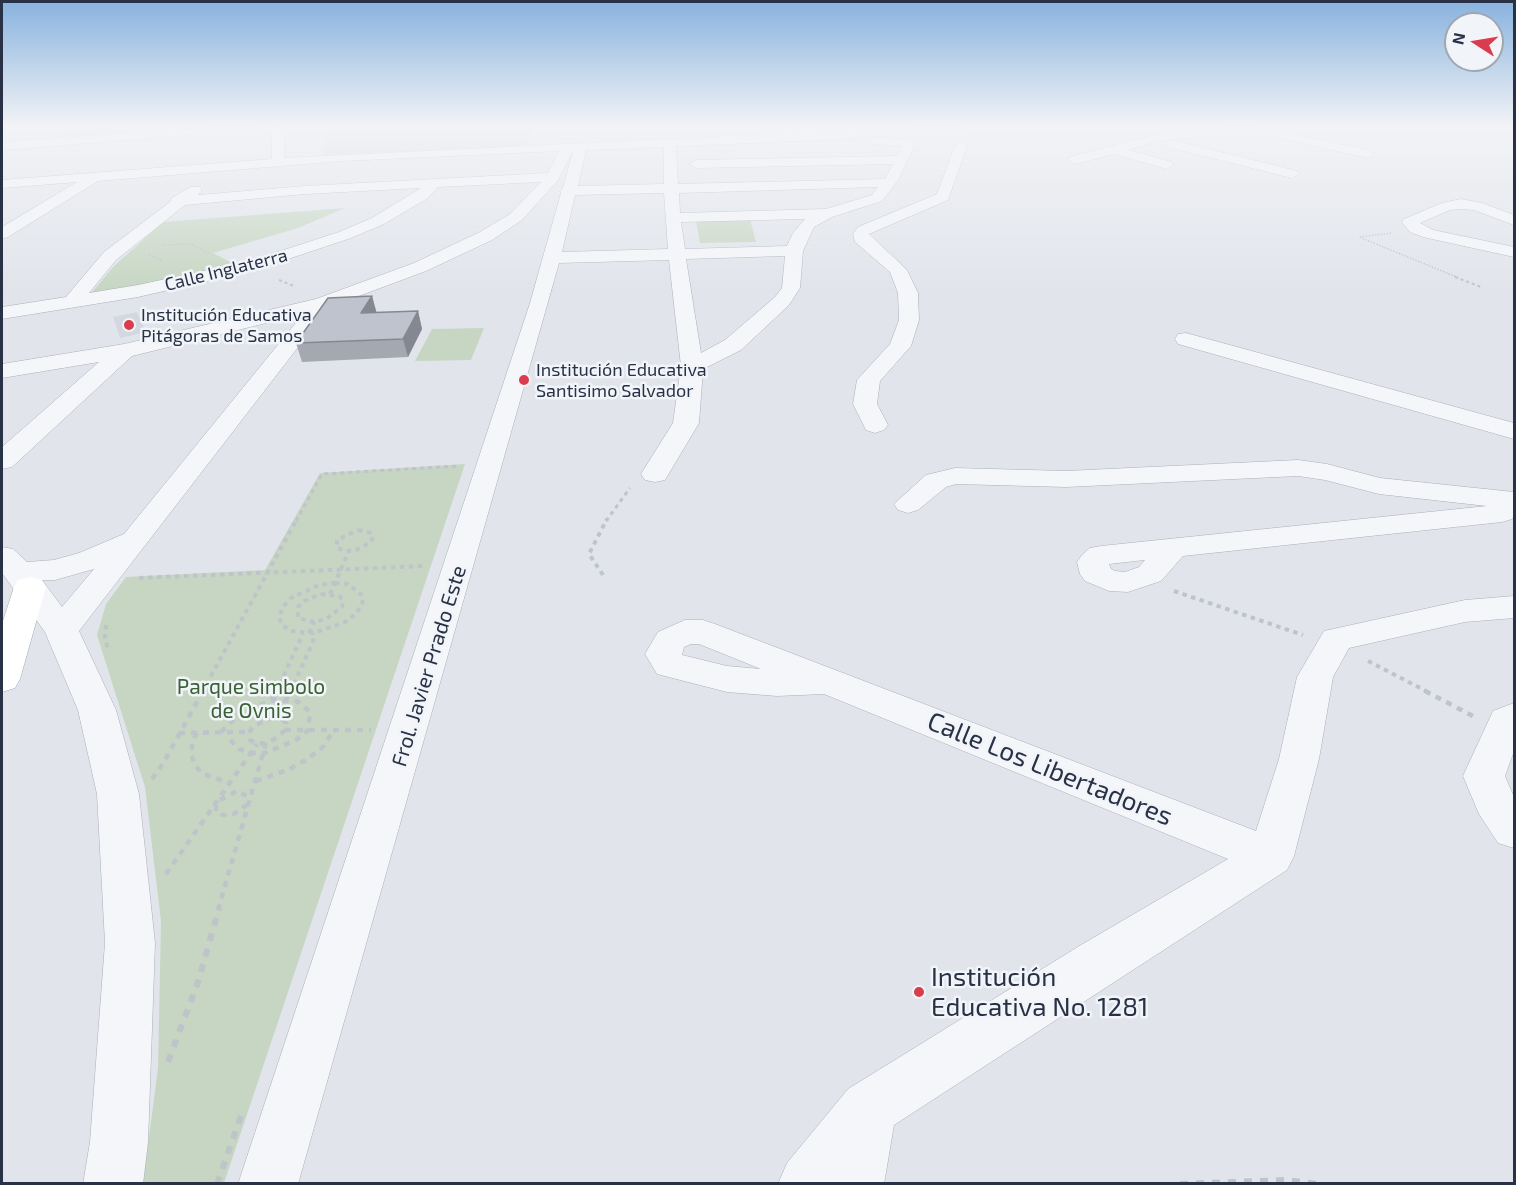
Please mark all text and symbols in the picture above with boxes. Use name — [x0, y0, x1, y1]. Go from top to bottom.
north arrow — [1444, 12, 1504, 72]
text: N — [1447, 31, 1468, 46]
street label: Calle Inglaterra — [162, 244, 290, 296]
place label: Institución Educativa Pitágoras de Samos — [141, 304, 312, 346]
marker: Institución Educativa Pitágoras de Samos — [122, 318, 136, 332]
place label: Institución Educativa Santisimo Salvador — [536, 359, 707, 401]
marker: Institución Educativa Santisimo Salvador — [517, 373, 531, 387]
street label: Frol. Javier Prado Este — [386, 562, 472, 770]
park label: Parque simbolo de Ovnis — [177, 674, 325, 724]
street label: Calle Los Libertadores — [923, 706, 1177, 832]
place label: Institución Educativa No. 1281 — [931, 961, 1148, 1023]
marker: Institución Educativa No. 1281 — [912, 985, 926, 999]

